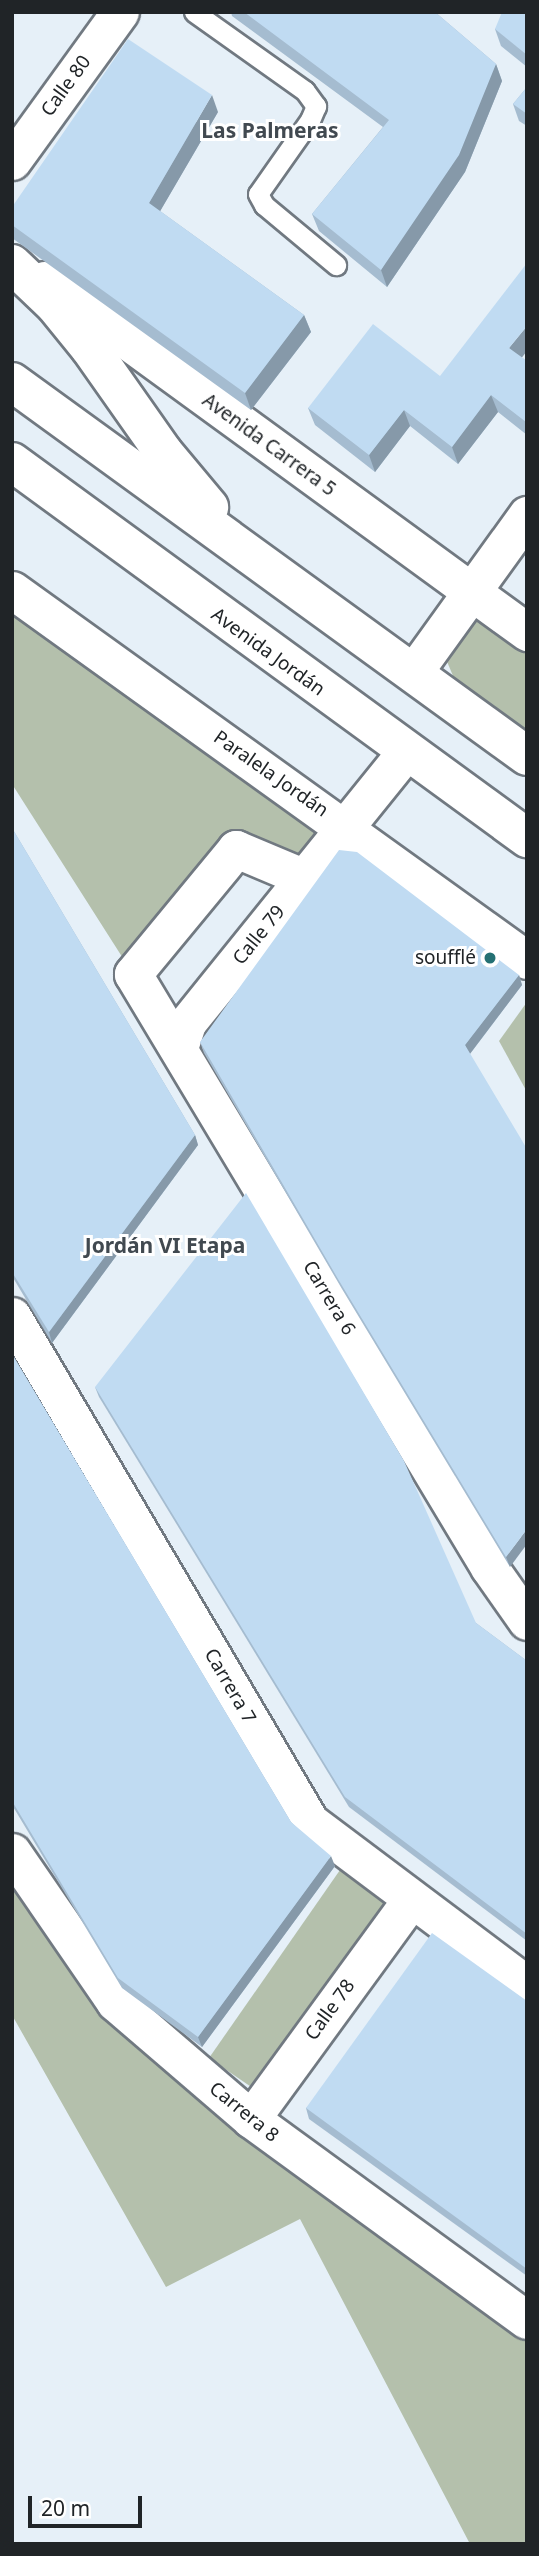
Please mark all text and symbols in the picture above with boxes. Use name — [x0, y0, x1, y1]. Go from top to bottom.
street label: Calle 80 — [36, 51, 96, 121]
district label: Las Palmeras — [201, 117, 339, 143]
street label: Avenida Carrera 5 — [198, 389, 340, 501]
street label: Avenida Jordán — [207, 603, 329, 701]
street label: Paralela Jordán — [209, 726, 333, 822]
street label: Calle 79 — [228, 901, 290, 969]
place label: soufflé — [415, 947, 476, 969]
marker: soufflé — [482, 950, 498, 966]
district label: Jordán VI Etapa — [85, 1232, 245, 1258]
street label: Carrera 6 — [298, 1257, 360, 1339]
street label: Carrera 7 — [199, 1645, 261, 1727]
street label: Calle 78 — [300, 1975, 360, 2045]
street label: Carrera 8 — [205, 2077, 283, 2147]
scale bar — [32, 2482, 145, 2526]
text: 20 m — [41, 2494, 90, 2522]

